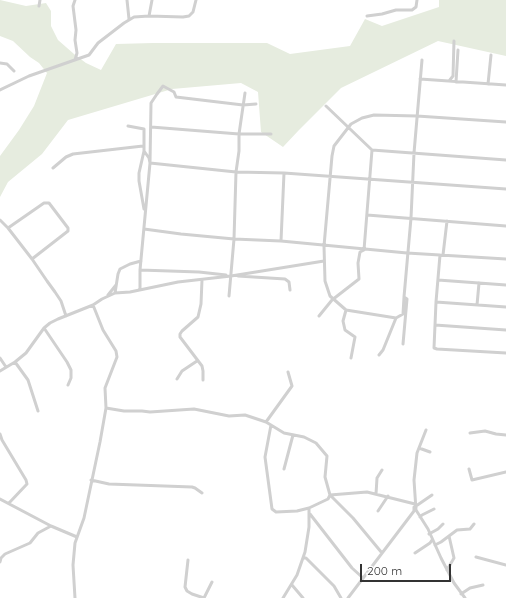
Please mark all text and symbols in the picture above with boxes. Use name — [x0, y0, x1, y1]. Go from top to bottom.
scale bar — [362, 556, 453, 582]
text: 200 m — [367, 563, 402, 578]

